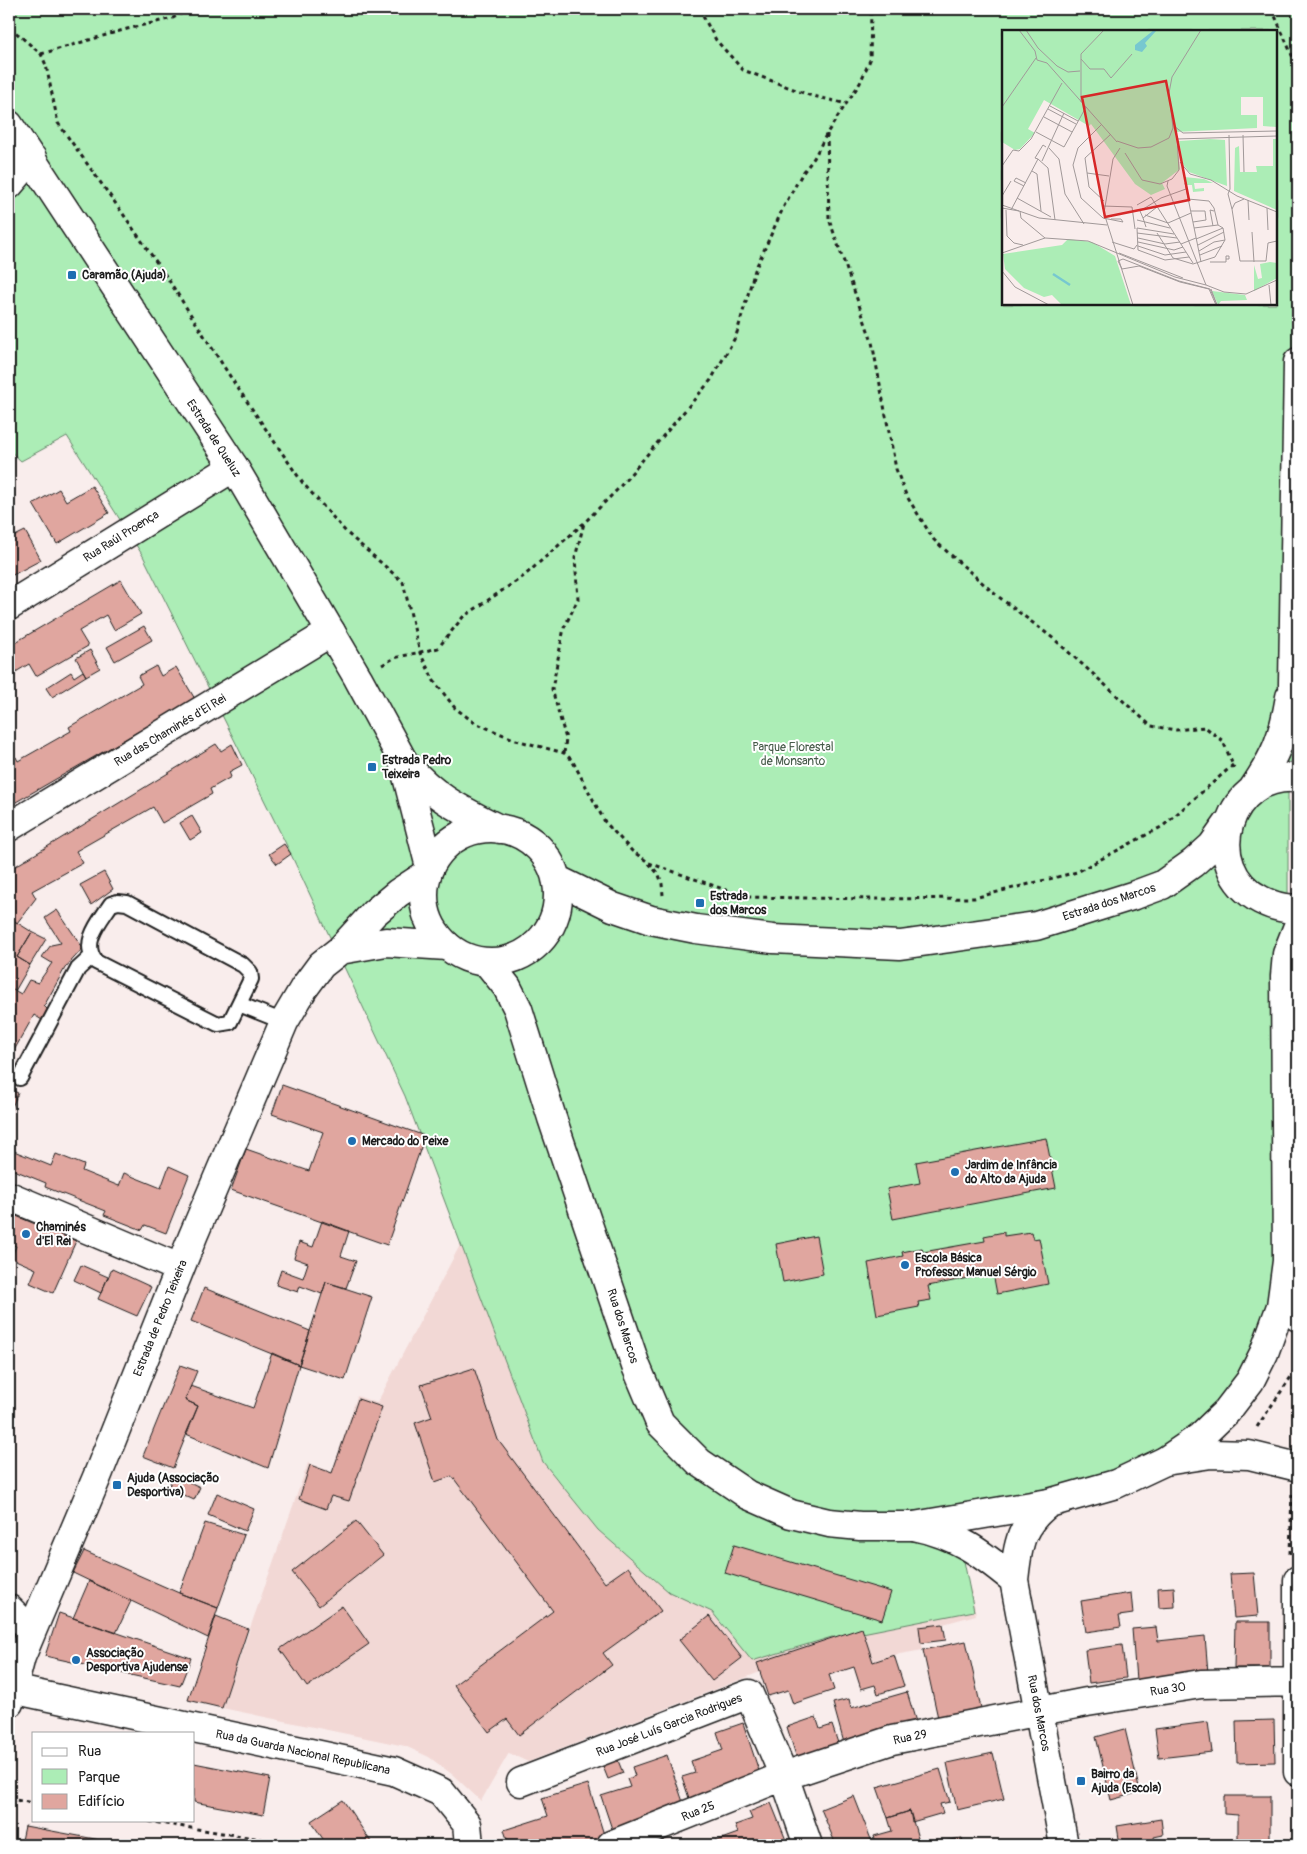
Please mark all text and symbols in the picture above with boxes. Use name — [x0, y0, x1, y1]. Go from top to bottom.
inset map — [1002, 30, 1277, 305]
place label: Caramão (Ajuda) — [82, 268, 167, 283]
marker: Caramão (Ajuda) — [66, 269, 78, 281]
street label: Estrada de Queluz — [183, 397, 244, 480]
street label: Rua Raúl Proença — [81, 507, 162, 566]
street label: Rua das Chaminés d'El Rei — [112, 691, 229, 770]
park label: Parque Florestal de Monsanto — [752, 740, 834, 769]
place label: Estrada Pedro Teixeira — [381, 753, 452, 782]
marker: Estrada Pedro Teixeira — [366, 761, 378, 773]
street label: Estrada dos Marcos — [1061, 880, 1158, 925]
place label: Estrada dos Marcos — [710, 889, 767, 918]
marker: Estrada dos Marcos — [694, 897, 706, 909]
place label: Mercado do Peixe — [362, 1134, 450, 1149]
marker: Mercado do Peixe — [346, 1135, 358, 1147]
place label: Jardim de Infância do Alto da Ajuda — [965, 1158, 1058, 1187]
marker: Jardim de Infância do Alto da Ajuda — [949, 1166, 961, 1178]
place label: Chaminés d'El Rei — [36, 1220, 86, 1249]
marker: Chaminés d'El Rei — [20, 1228, 32, 1240]
place label: Escola Básica Professor Manuel Sérgio — [915, 1251, 1037, 1280]
street label: Estrada de Pedro Teixeira — [130, 1257, 191, 1379]
marker: Escola Básica Professor Manuel Sérgio — [899, 1259, 911, 1271]
street label: Rua dos Marcos — [603, 1287, 642, 1366]
place label: Ajuda (Associação Desportiva) — [127, 1471, 220, 1500]
marker: Ajuda (Associação Desportiva) — [111, 1479, 123, 1491]
place label: Associação Desportiva Ajudense — [86, 1646, 189, 1675]
marker: Associação Desportiva Ajudense — [70, 1654, 82, 1666]
street label: Rua dos Marcos — [1024, 1674, 1053, 1753]
street label: Rua 30 — [1149, 1679, 1187, 1700]
street label: Rua José Luís Garcia Rodrigues — [594, 1690, 745, 1760]
street label: Rua da Guarda Nacional Republicana — [214, 1727, 392, 1778]
street label: Rua 29 — [892, 1727, 928, 1748]
legend — [32, 1732, 195, 1822]
text: Rua — [78, 1742, 101, 1761]
place label: Bairro da Ajuda (Escola) — [1091, 1767, 1162, 1796]
text: Parque — [78, 1768, 121, 1787]
marker: Bairro da Ajuda (Escola) — [1075, 1775, 1087, 1787]
text: Edifício — [78, 1792, 124, 1811]
street label: Rua 25 — [679, 1798, 717, 1825]

